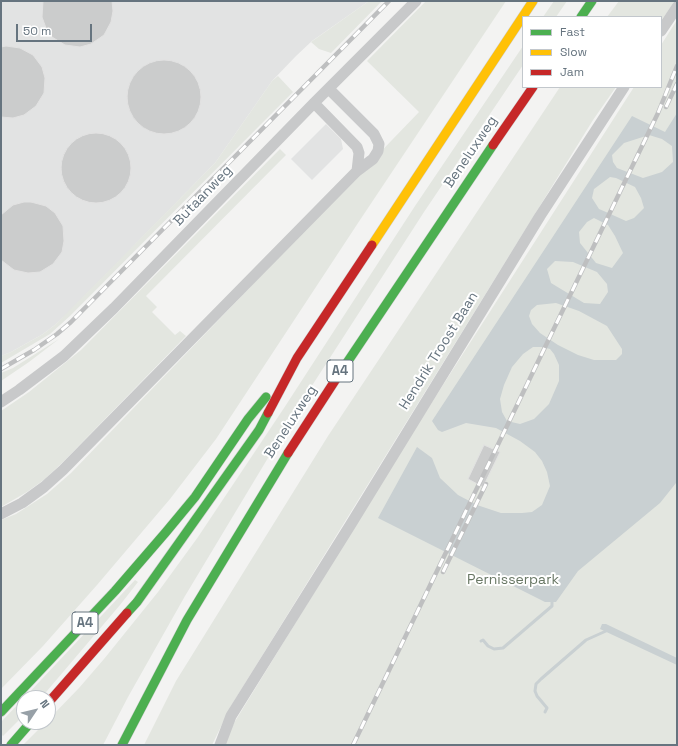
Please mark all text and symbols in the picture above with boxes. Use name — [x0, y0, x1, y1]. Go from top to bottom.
scale bar — [18, 16, 94, 42]
legend — [522, 16, 662, 88]
text: 50 m — [23, 23, 51, 39]
text: Fast — [560, 24, 585, 40]
text: Slow — [560, 44, 587, 60]
text: Jam — [560, 64, 584, 80]
street label: Beneluxweg — [441, 113, 501, 191]
street label: Butaanweg — [170, 162, 236, 230]
street label: Hendrik Troost Baan — [396, 289, 482, 413]
road number: A4 — [327, 360, 353, 382]
street label: Beneluxweg — [261, 383, 321, 461]
park label: Pernisserpark — [467, 572, 559, 588]
road number: A4 — [72, 612, 98, 634]
north arrow — [16, 690, 56, 730]
text: N — [37, 697, 53, 711]

